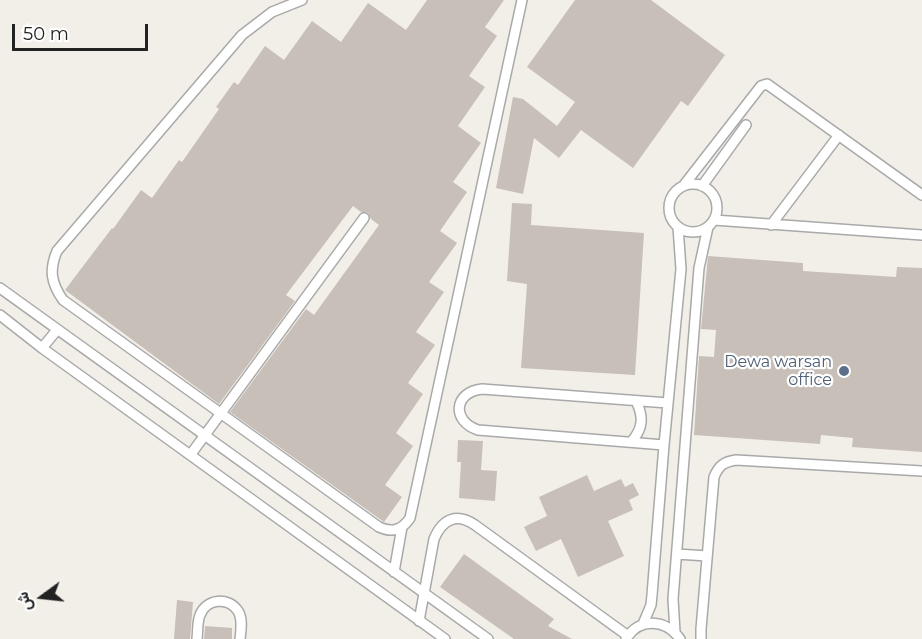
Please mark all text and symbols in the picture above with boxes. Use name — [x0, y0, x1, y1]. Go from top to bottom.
scale bar — [15, 12, 152, 50]
text: 50 m — [23, 23, 69, 45]
place label: Dewa warsan office — [724, 352, 832, 390]
marker: Dewa warsan office — [837, 364, 851, 378]
north arrow — [12, 567, 72, 627]
text: ش — [12, 590, 36, 614]

